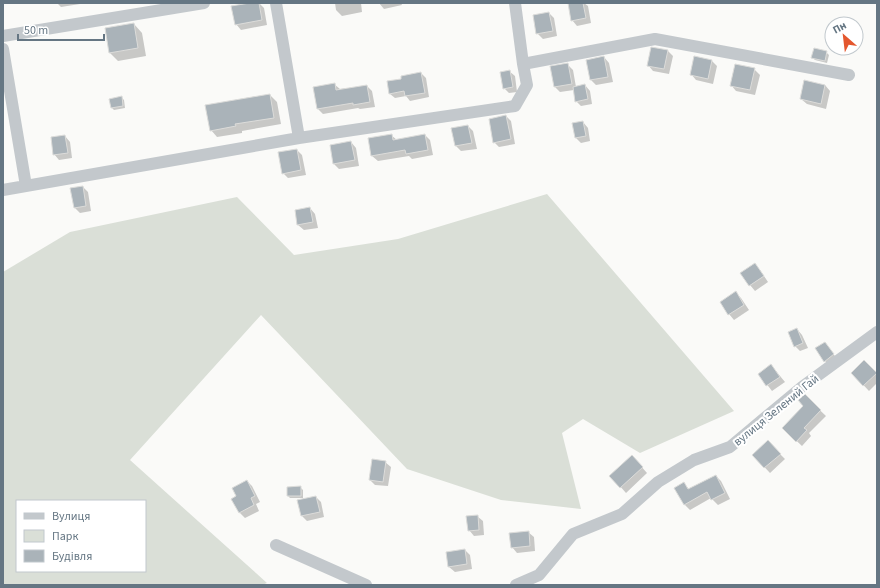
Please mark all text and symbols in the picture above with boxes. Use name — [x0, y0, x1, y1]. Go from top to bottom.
scale bar — [18, 16, 104, 42]
north arrow — [824, 16, 864, 56]
text: Пн — [830, 18, 849, 37]
text: 50 m — [24, 22, 48, 39]
street label: вулиця Зелений Гай — [730, 371, 823, 450]
legend — [16, 500, 146, 572]
text: Вулиця — [52, 508, 90, 525]
text: Парк — [52, 528, 78, 545]
text: Будівля — [52, 548, 92, 565]

